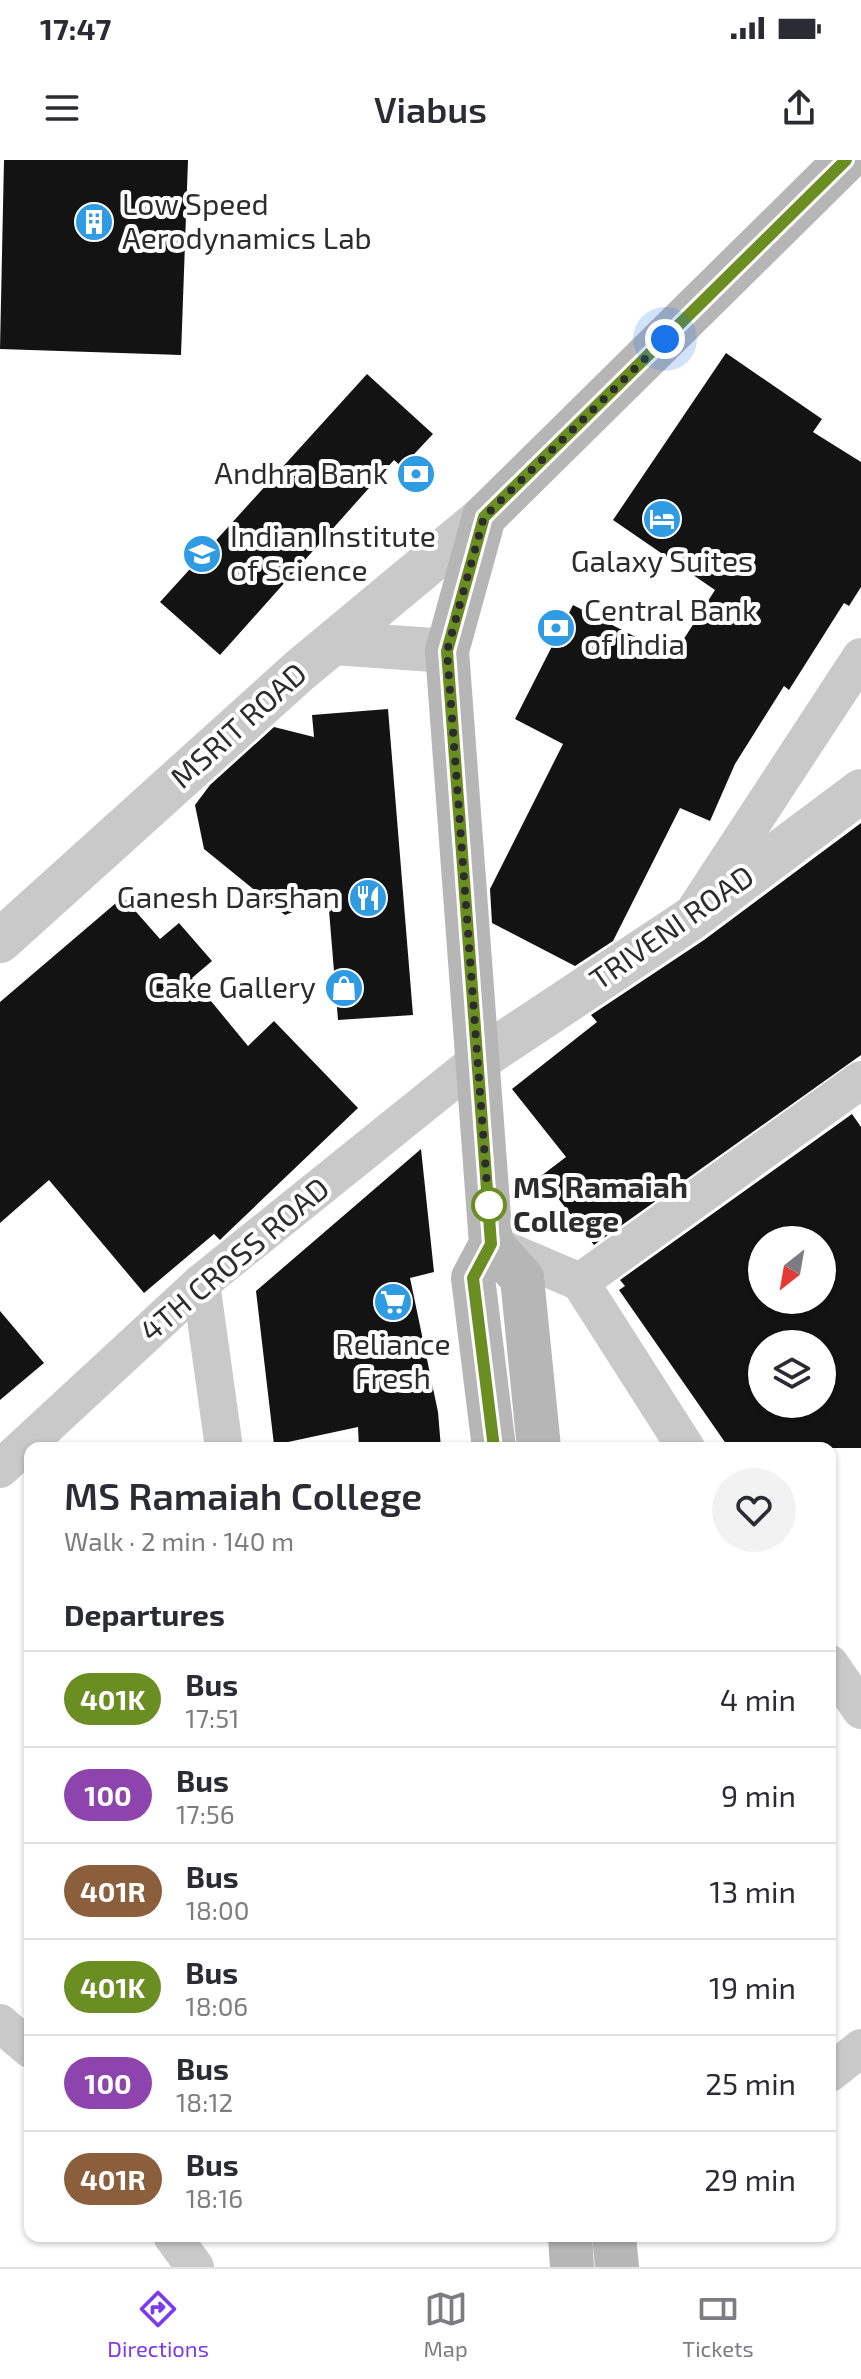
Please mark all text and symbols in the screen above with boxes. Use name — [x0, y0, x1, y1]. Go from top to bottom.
text: 17:47 — [40, 10, 111, 46]
icon: menu — [40, 86, 84, 130]
icon: share — [777, 86, 821, 130]
text: Viabus — [374, 87, 487, 130]
place label: Low Speed Aerodynamics Lab — [122, 185, 372, 255]
building icon: Low Speed Aerodynamics Lab — [73, 201, 115, 243]
your location — [645, 319, 685, 359]
bank icon: Andhra Bank — [395, 453, 437, 495]
place label: Andhra Bank — [214, 454, 388, 490]
hotel icon: Galaxy Suites — [641, 498, 683, 540]
place label: Indian Institute of Science — [230, 517, 436, 587]
school or university icon: Indian Institute of Science — [181, 533, 223, 575]
place label: Galaxy Suites — [571, 542, 753, 578]
place label: Central Bank of India — [584, 591, 757, 661]
bank icon: Central Bank of India — [535, 607, 577, 649]
street label: MSRIT ROAD — [162, 654, 313, 795]
street label: TRIVENI ROAD — [582, 857, 760, 996]
restaurant icon: Ganesh Darshan — [347, 877, 389, 919]
place label: Ganesh Darshan — [117, 878, 340, 914]
shop icon: Cake Gallery — [323, 967, 365, 1009]
place label: Cake Gallery — [148, 968, 316, 1004]
place label: MS Ramaiah College — [513, 1168, 688, 1238]
street label: 4TH CROSS ROAD — [132, 1169, 335, 1348]
marker: MS Ramaiah College — [472, 1188, 506, 1222]
north arrow — [748, 1226, 836, 1314]
map controls — [748, 1226, 836, 1418]
supermarket icon: Reliance Fresh — [372, 1281, 414, 1323]
place label: Reliance Fresh — [335, 1325, 451, 1395]
button: layers — [748, 1330, 836, 1418]
button: heart — [712, 1468, 796, 1552]
text: MS Ramaiah College — [64, 1472, 422, 1518]
text: Walk · 2 min · 140 m — [64, 1525, 294, 1556]
text: Departures — [64, 1596, 225, 1632]
text: Bus — [185, 1666, 238, 1702]
text: 4 min — [720, 1681, 796, 1717]
text: 401K — [80, 1682, 145, 1716]
text: 17:51 — [185, 1702, 239, 1733]
text: Bus — [176, 1762, 229, 1798]
text: 9 min — [721, 1777, 796, 1813]
text: 100 — [84, 1778, 132, 1812]
text: 17:56 — [176, 1798, 235, 1829]
text: Bus — [186, 1858, 239, 1894]
text: 13 min — [710, 1873, 796, 1909]
text: 401R — [80, 1874, 146, 1908]
text: 18:00 — [186, 1894, 249, 1925]
text: Bus — [185, 1954, 238, 1990]
text: 19 min — [709, 1969, 796, 2005]
text: 401K — [80, 1970, 145, 2004]
text: 18:06 — [185, 1990, 248, 2021]
text: Bus — [176, 2050, 229, 2086]
text: 25 min — [705, 2065, 796, 2101]
text: 100 — [84, 2066, 132, 2100]
text: 18:12 — [176, 2086, 233, 2117]
text: Bus — [186, 2146, 239, 2182]
text: 29 min — [704, 2161, 796, 2197]
text: 401R — [80, 2162, 146, 2196]
text: 18:16 — [186, 2182, 243, 2213]
tab: Directions — [107, 2287, 209, 2361]
tab: Map — [424, 2287, 468, 2361]
tab: Tickets — [682, 2287, 754, 2361]

